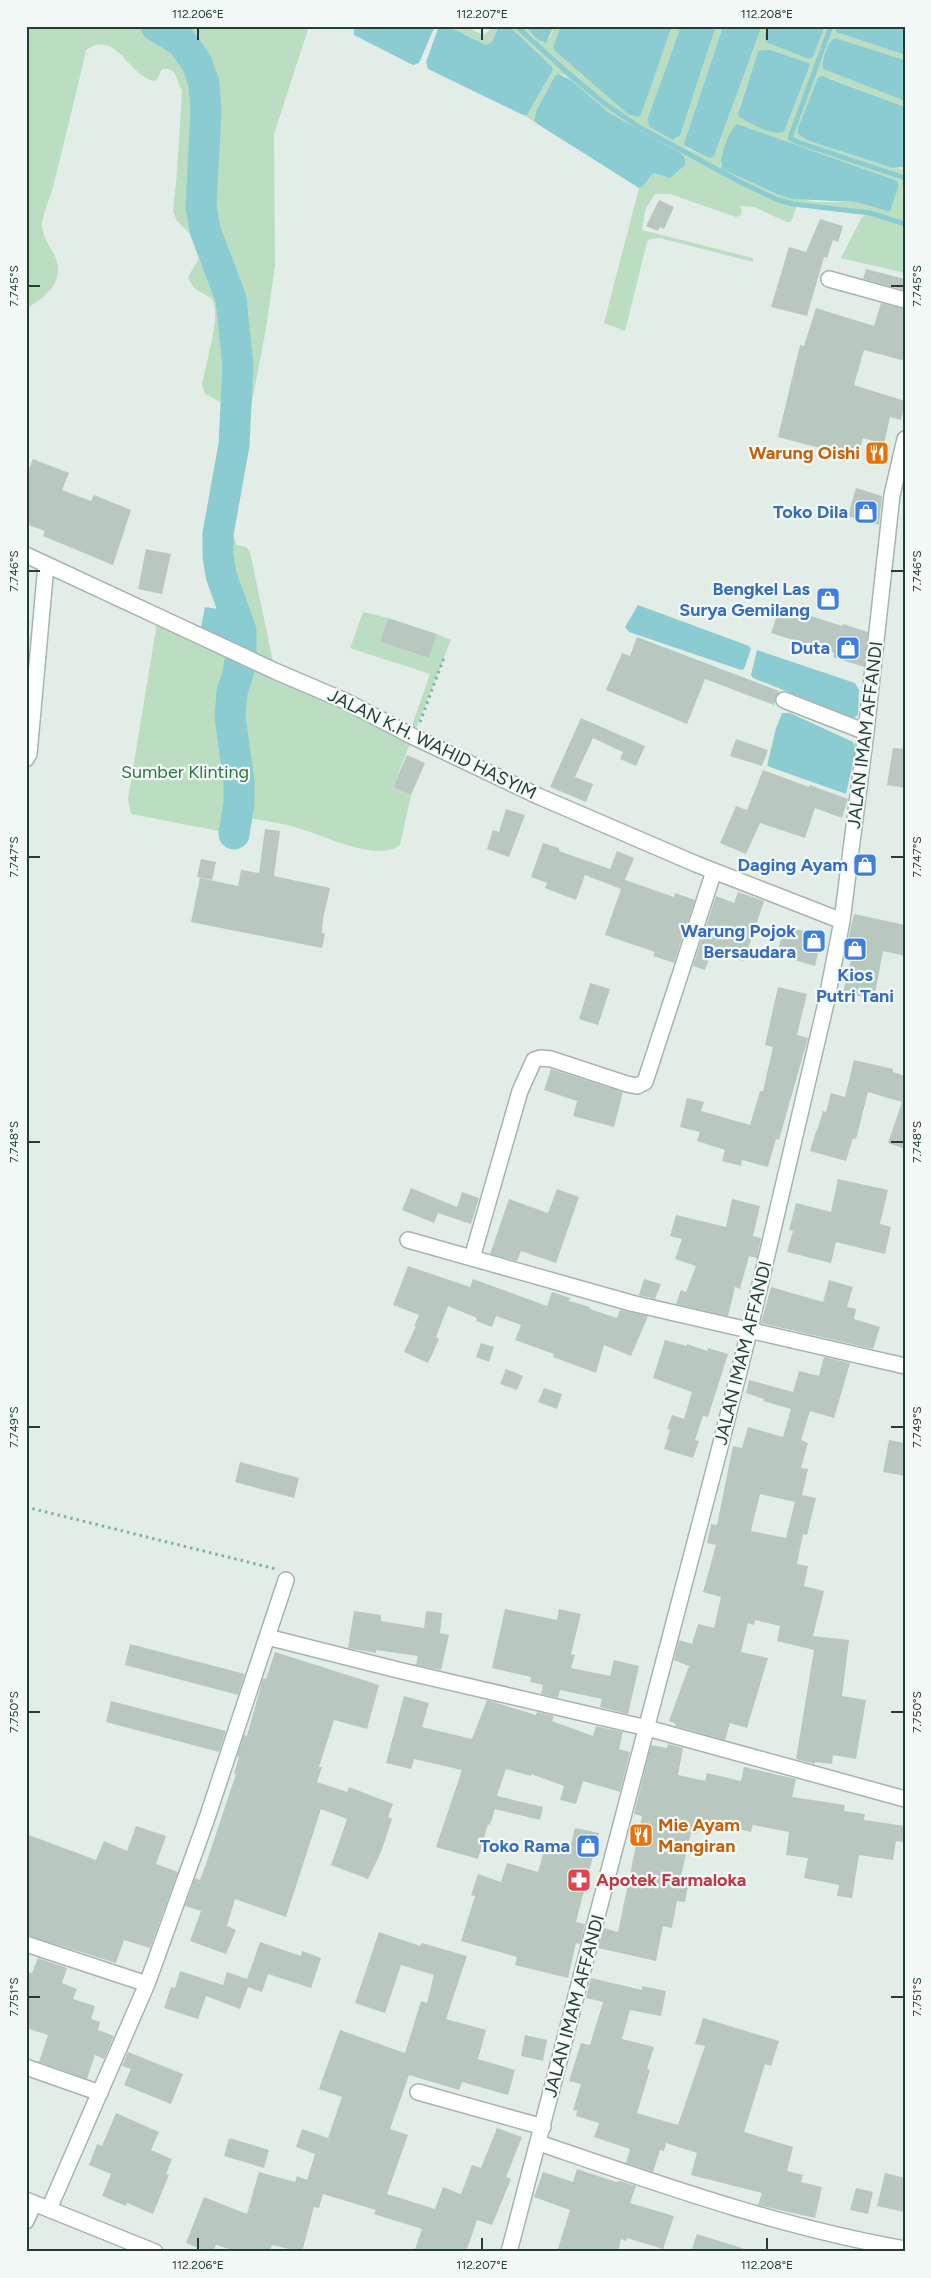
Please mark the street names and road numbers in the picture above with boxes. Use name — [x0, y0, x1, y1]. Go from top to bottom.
street label: JALAN IMAM AFFANDI — [843, 640, 887, 830]
street label: JALAN K.H. WAHID HASYIM — [324, 684, 540, 804]
street label: JALAN IMAM AFFANDI — [710, 1259, 776, 1447]
street label: JALAN IMAM AFFANDI — [539, 1912, 609, 2100]

